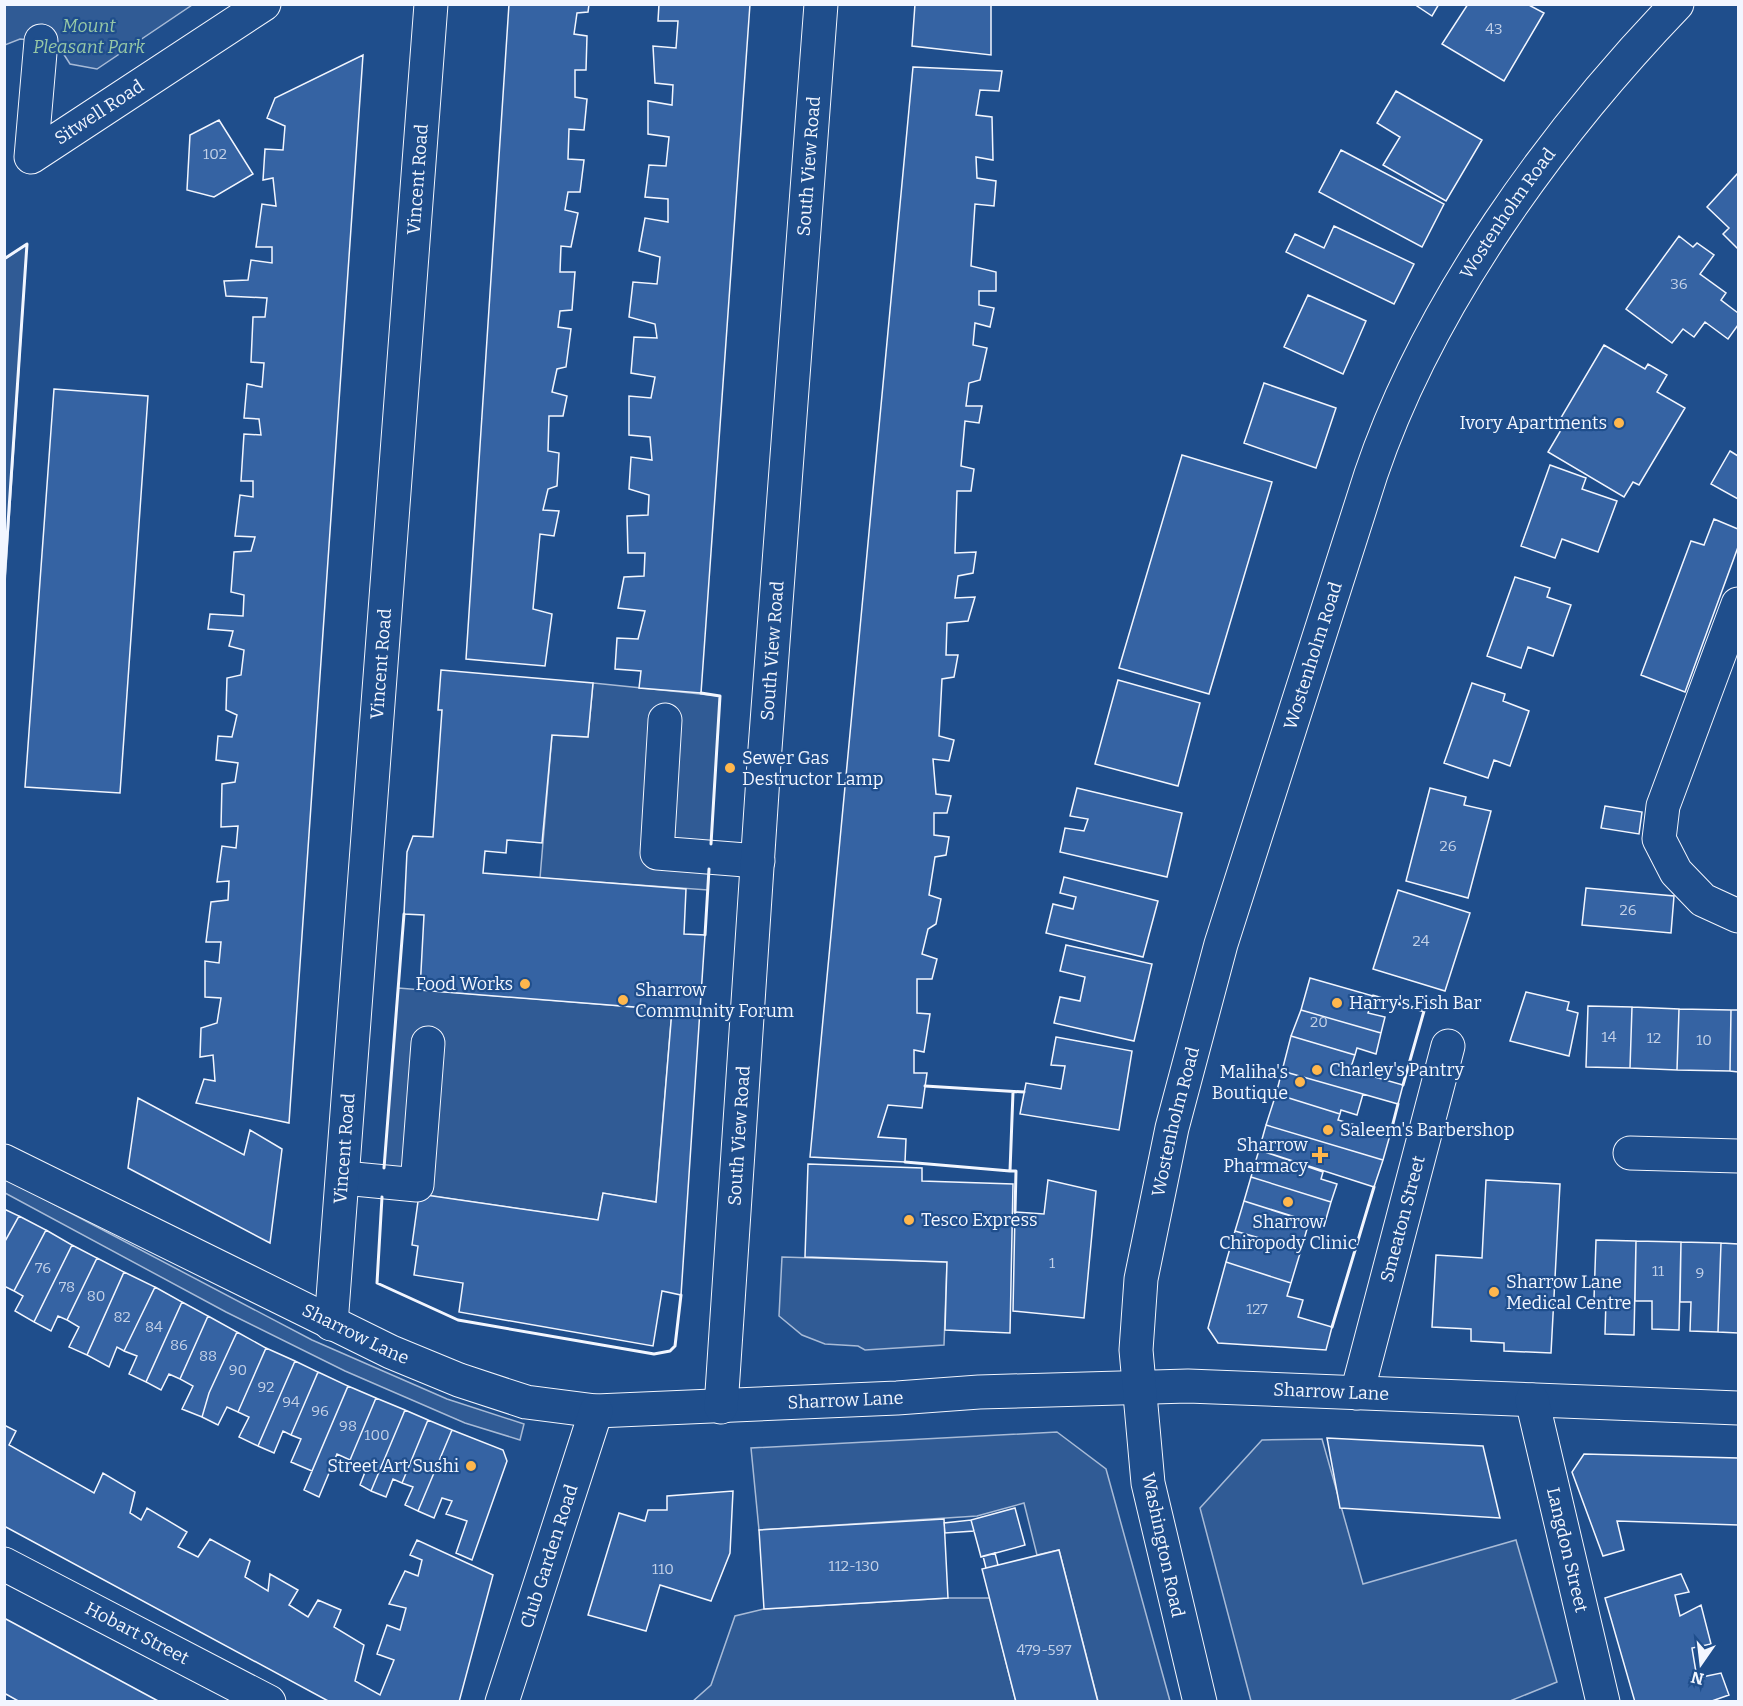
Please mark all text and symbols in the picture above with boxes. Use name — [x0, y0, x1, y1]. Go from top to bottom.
park label: Mount Pleasant Park — [33, 15, 145, 58]
house number: 43 — [1485, 20, 1503, 38]
street label: Sitwell Road — [50, 75, 148, 149]
street label: South View Road — [793, 95, 825, 237]
street label: Vincent Road — [403, 123, 433, 236]
street label: Wostenholm Road — [1455, 143, 1560, 283]
house number: 102 — [203, 145, 227, 163]
house number: 36 — [1670, 275, 1688, 293]
place label: Ivory Apartments — [1459, 412, 1607, 434]
marker: Ivory Apartments — [1612, 416, 1626, 430]
street label: Wostenholm Road — [1279, 579, 1347, 732]
street label: South View Road — [756, 580, 789, 721]
street label: Vincent Road — [366, 607, 396, 720]
place label: Sewer Gas Destructor Lamp — [742, 747, 883, 790]
marker: Sewer Gas Destructor Lamp — [723, 761, 737, 775]
house number: 26 — [1440, 837, 1457, 855]
house number: 26 — [1620, 901, 1637, 919]
house number: 24 — [1413, 932, 1430, 950]
place label: Food Works — [415, 973, 513, 995]
marker: Food Works — [518, 977, 532, 991]
place label: Sharrow Community Forum — [635, 979, 794, 1022]
place label: Harry's Fish Bar — [1349, 992, 1481, 1014]
marker: Sharrow Community Forum — [616, 993, 630, 1007]
marker: Harry's Fish Bar — [1330, 996, 1344, 1010]
house number: 20 — [1310, 1013, 1328, 1031]
house number: 14 — [1602, 1028, 1617, 1046]
house number: 12 — [1647, 1029, 1661, 1047]
house number: 10 — [1696, 1031, 1712, 1049]
street label: Wostenholm Road — [1147, 1044, 1204, 1199]
place label: Charley's Pantry — [1329, 1059, 1465, 1081]
place label: Maliha's Boutique — [1212, 1061, 1288, 1104]
marker: Charley's Pantry — [1310, 1063, 1324, 1077]
street label: South View Road — [723, 1065, 755, 1206]
marker: Maliha's Boutique — [1293, 1075, 1307, 1089]
street label: Vincent Road — [329, 1092, 359, 1205]
place label: Saleem's Barbershop — [1340, 1119, 1514, 1141]
marker: Saleem's Barbershop — [1321, 1123, 1335, 1137]
place label: Sharrow Pharmacy — [1223, 1134, 1309, 1177]
marker: Sharrow Pharmacy — [1313, 1148, 1327, 1162]
street label: Smeaton Street — [1376, 1153, 1430, 1284]
marker: Sharrow Chiropody Clinic — [1281, 1195, 1295, 1209]
place label: Tesco Express — [921, 1209, 1038, 1231]
place label: Sharrow Chiropody Clinic — [1219, 1211, 1357, 1254]
marker: Tesco Express — [902, 1213, 916, 1227]
house number: 1 — [1049, 1254, 1055, 1272]
house number: 76 — [35, 1259, 51, 1277]
house number: 11 — [1652, 1262, 1664, 1280]
house number: 9 — [1696, 1264, 1704, 1282]
place label: Sharrow Lane Medical Centre — [1506, 1271, 1631, 1314]
house number: 78 — [59, 1278, 75, 1296]
marker: Sharrow Lane Medical Centre — [1487, 1285, 1501, 1299]
house number: 80 — [87, 1287, 105, 1305]
street label: Sharrow Lane — [299, 1299, 412, 1369]
house number: 127 — [1246, 1300, 1268, 1318]
house number: 82 — [113, 1308, 131, 1326]
house number: 84 — [145, 1318, 163, 1336]
house number: 86 — [170, 1336, 188, 1354]
house number: 88 — [199, 1347, 217, 1365]
house number: 90 — [229, 1361, 247, 1379]
house number: 92 — [258, 1378, 274, 1396]
street label: Sharrow Lane — [1273, 1378, 1389, 1405]
street label: Sharrow Lane — [787, 1387, 904, 1414]
house number: 94 — [282, 1393, 300, 1411]
house number: 96 — [311, 1402, 329, 1420]
house number: 98 — [339, 1417, 357, 1435]
house number: 100 — [364, 1426, 390, 1444]
place label: Street Art Sushi — [327, 1455, 459, 1477]
marker: Street Art Sushi — [464, 1459, 478, 1473]
street label: Washington Road — [1137, 1471, 1189, 1620]
street label: Club Garden Road — [516, 1481, 583, 1631]
street label: Langdon Street — [1542, 1485, 1593, 1615]
house number: 112-130 — [829, 1557, 879, 1575]
house number: 110 — [652, 1560, 674, 1578]
street label: Hobart Street — [82, 1597, 193, 1670]
north arrow — [1671, 1634, 1731, 1694]
house number: 479-597 — [1017, 1641, 1072, 1659]
text: N — [1689, 1667, 1706, 1689]

